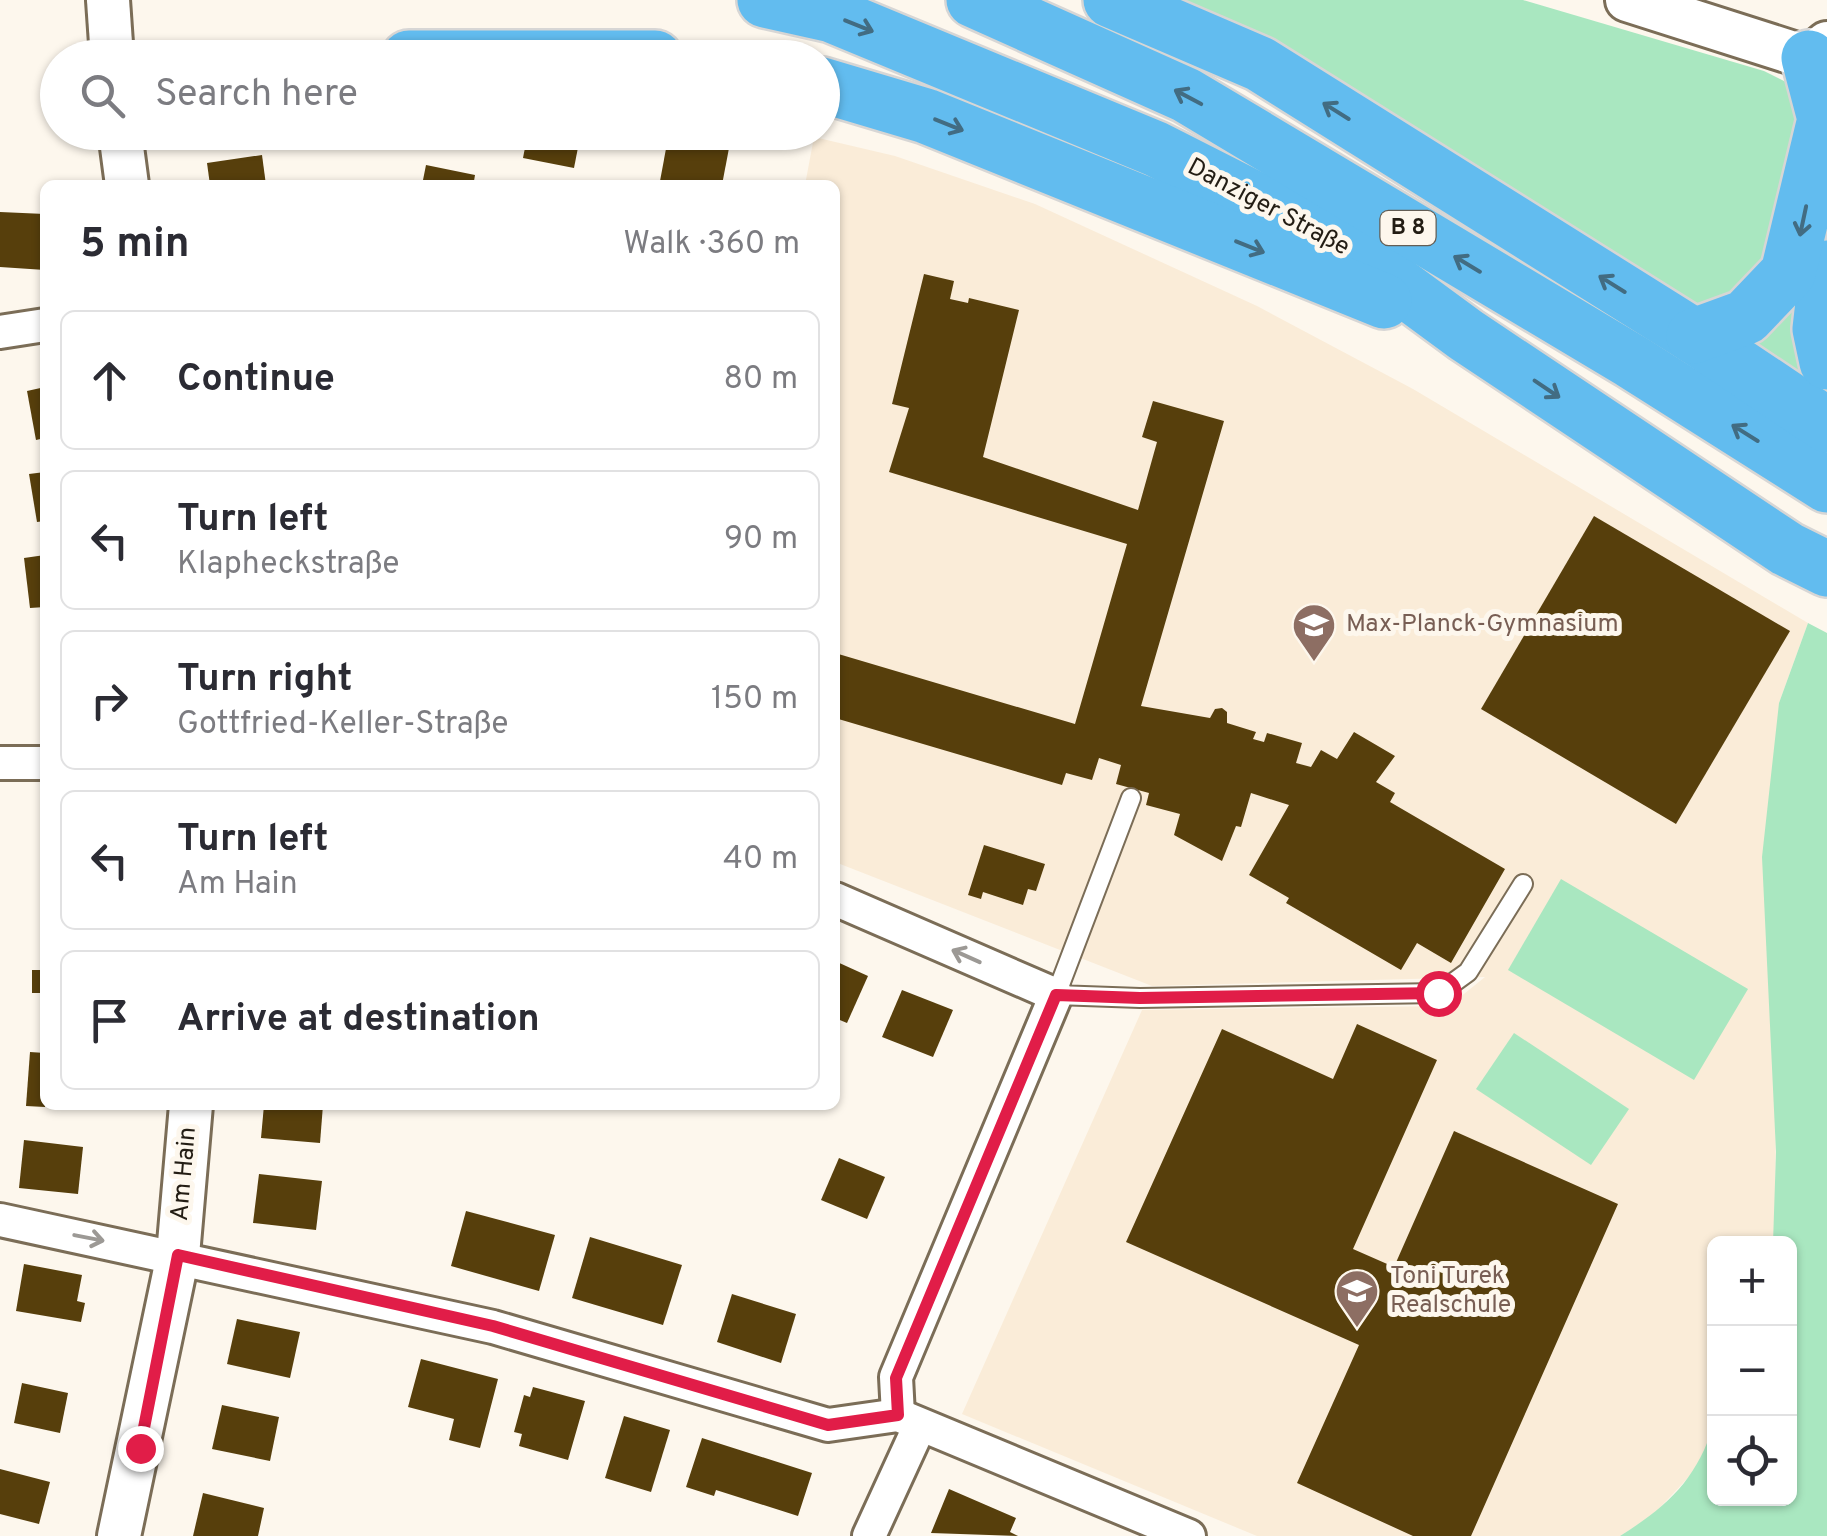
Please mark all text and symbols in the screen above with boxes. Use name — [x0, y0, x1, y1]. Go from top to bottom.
one-way arrow — [843, 19, 873, 37]
search box — [40, 40, 840, 150]
icon: search — [75, 68, 130, 123]
text: Search here — [155, 71, 358, 120]
one-way arrow — [1174, 87, 1204, 106]
one-way arrow — [1322, 101, 1351, 122]
one-way arrow — [933, 118, 964, 136]
street label: Danziger Straße — [1181, 152, 1355, 264]
one-way arrow — [1792, 204, 1811, 236]
road number: B 8 — [1380, 211, 1436, 245]
text: 5 min — [80, 219, 190, 272]
text: Walk · 360 m — [623, 225, 800, 265]
one-way arrow — [1234, 239, 1265, 257]
one-way arrow — [1453, 254, 1482, 274]
one-way arrow — [1598, 273, 1626, 294]
icon: ahead — [82, 353, 137, 408]
text: Continue — [177, 356, 335, 405]
text: 80 m — [724, 360, 798, 400]
one-way arrow — [1532, 378, 1560, 399]
one-way arrow — [1731, 423, 1759, 444]
text: Turn left — [177, 496, 329, 545]
icon: left — [82, 513, 137, 568]
text: 90 m — [724, 520, 798, 560]
text: Klapheckstraße — [177, 545, 400, 585]
school or university icon: Max-Planck-Gymnasium — [1291, 602, 1337, 663]
place label: Max-Planck-Gymnasium — [1346, 609, 1619, 641]
text: Turn right — [177, 656, 352, 705]
icon: right — [82, 673, 137, 728]
text: 150 m — [711, 680, 798, 720]
text: Gottfried-Keller-Straße — [177, 705, 508, 745]
text: Turn left — [177, 816, 329, 865]
icon: left — [82, 833, 137, 888]
text: 40 m — [723, 840, 798, 880]
text: Am Hain — [177, 865, 298, 905]
one-way arrow — [951, 946, 982, 964]
route start — [1416, 971, 1462, 1017]
icon: arrive — [82, 993, 137, 1048]
text: Arrive at destination — [177, 996, 540, 1045]
street label: Am Hain — [165, 1126, 205, 1222]
one-way arrow — [72, 1229, 104, 1248]
map controls — [1707, 1236, 1797, 1506]
button: + — [1707, 1236, 1797, 1326]
place label: Toni Turek Realschule — [1390, 1261, 1511, 1322]
school or university icon: Toni Turek Realschule — [1334, 1268, 1380, 1329]
button: − — [1707, 1326, 1797, 1416]
button: locate — [1707, 1416, 1797, 1506]
route end — [118, 1426, 164, 1472]

